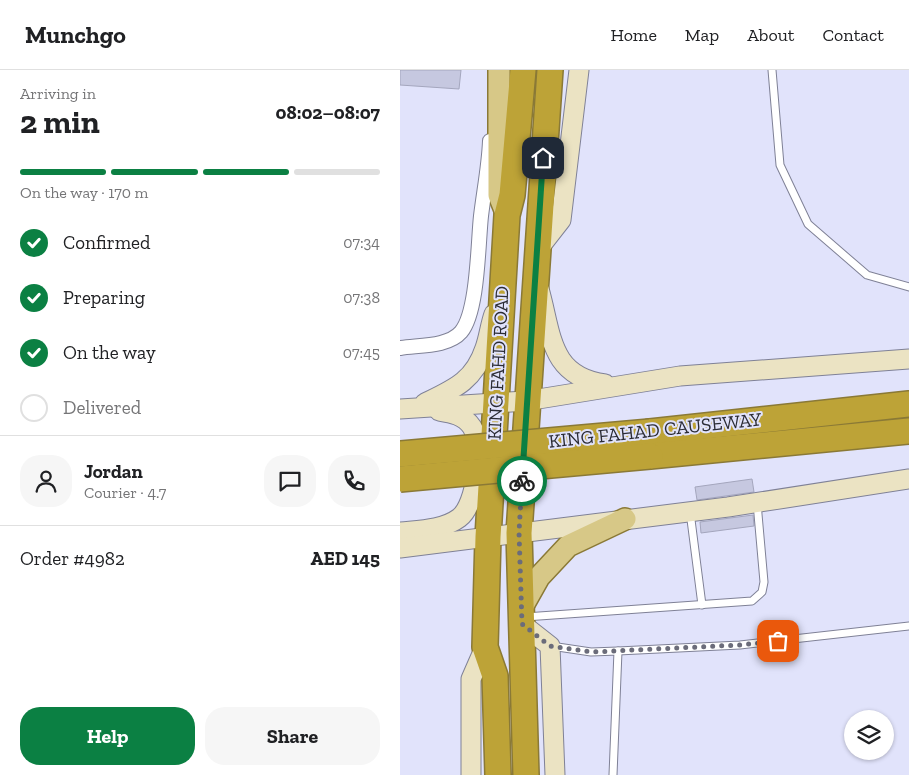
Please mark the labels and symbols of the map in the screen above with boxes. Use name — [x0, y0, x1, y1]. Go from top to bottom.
pin — [522, 137, 564, 179]
street label: KING FAHD ROAD — [482, 285, 514, 441]
street label: KING FAHAD CAUSEWAY — [547, 407, 763, 453]
courier — [497, 456, 547, 506]
pin — [757, 620, 799, 662]

